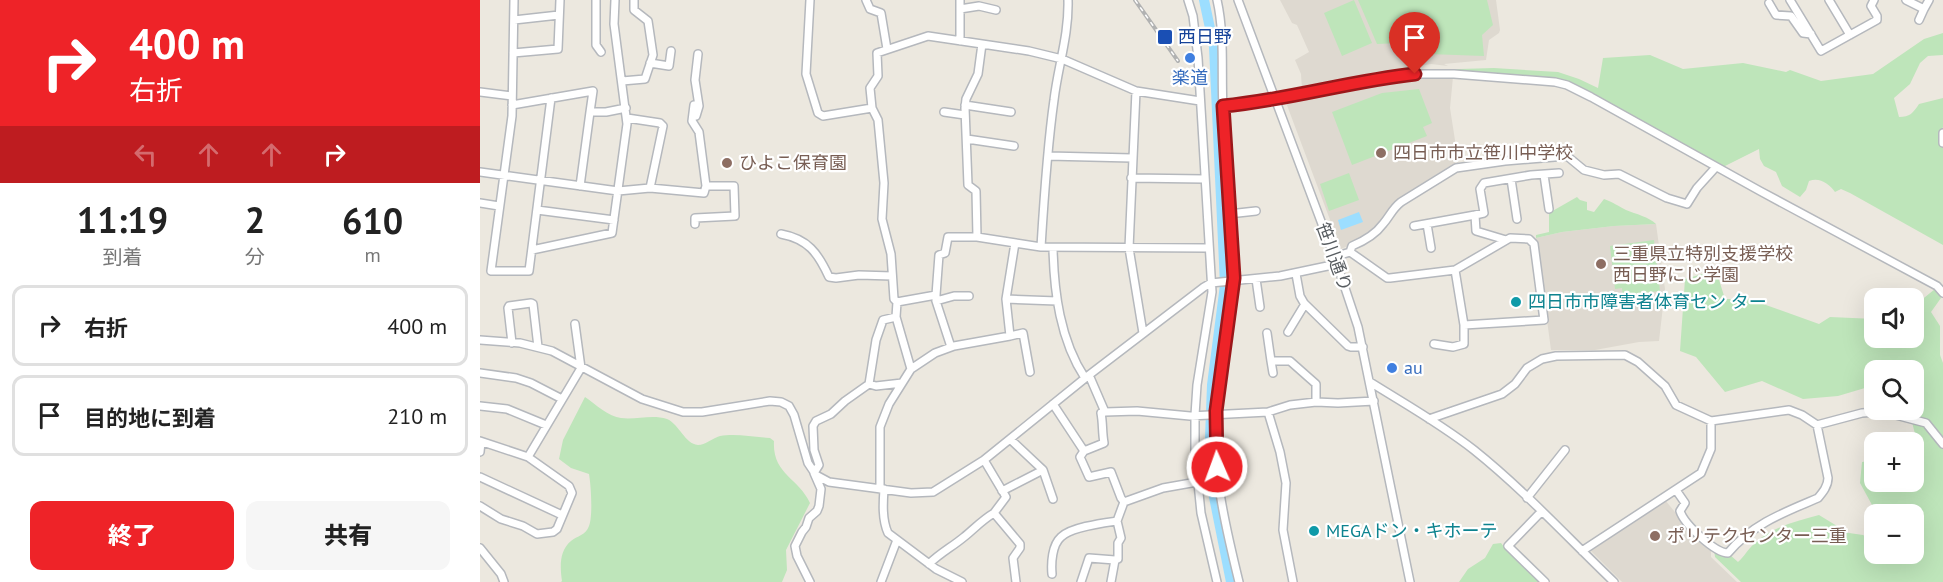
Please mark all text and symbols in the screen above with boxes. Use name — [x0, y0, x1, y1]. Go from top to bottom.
pin — [1389, 12, 1440, 74]
text: 400 m — [129, 16, 245, 71]
icon: arrive — [1398, 21, 1431, 54]
icon: right — [30, 24, 108, 102]
place label: 西日野 — [1178, 25, 1232, 48]
marker: 西日野 — [1156, 28, 1174, 46]
marker: 楽道 — [1183, 51, 1197, 65]
place label: 楽道 — [1172, 66, 1208, 89]
text: 右折 — [129, 73, 183, 107]
icon: left — [129, 138, 162, 171]
icon: ahead — [192, 138, 225, 171]
icon: ahead — [255, 138, 288, 171]
icon: right — [318, 138, 351, 171]
place label: 四日市市立笹川中学校 — [1393, 141, 1573, 164]
marker: 四日市市立笹川中学校 — [1374, 146, 1388, 160]
place label: ひよこ保育園 — [739, 151, 847, 174]
marker: ひよこ保育園 — [720, 156, 734, 170]
text: 11:19 — [77, 196, 168, 243]
text: 2 — [245, 196, 265, 243]
text: 610 — [342, 197, 403, 244]
street label: 笹川通り — [1311, 219, 1358, 295]
text: m — [364, 242, 381, 268]
place label: 三重県立特別支援学校 西日野にじ学園 — [1613, 242, 1793, 286]
text: 到着 — [102, 244, 142, 270]
text: 分 — [245, 244, 265, 270]
marker: 三重県立特別支援学校 西日野にじ学園 — [1594, 257, 1608, 271]
map controls — [1864, 288, 1924, 564]
button: sound — [1864, 288, 1924, 348]
place label: 四日市市障害者体育セン ター — [1528, 290, 1767, 313]
marker: 四日市市障害者体育セン ター — [1509, 295, 1523, 309]
icon: right — [33, 309, 66, 342]
text: 400 m — [387, 312, 447, 340]
text: 右折 — [84, 314, 128, 342]
place label: au — [1404, 356, 1423, 379]
button: search — [1864, 360, 1924, 420]
marker: au — [1385, 361, 1399, 375]
icon: arrive — [33, 399, 66, 432]
text: 210 m — [387, 402, 447, 430]
text: 目的地に到着 — [84, 404, 216, 432]
button: + — [1864, 432, 1924, 492]
position arrow — [1185, 435, 1249, 499]
button: 終了 — [30, 501, 234, 570]
button: 共有 — [246, 501, 450, 570]
button: − — [1864, 504, 1924, 564]
place label: MEGAドン・キホーテ — [1326, 519, 1497, 542]
marker: MEGAドン・キホーテ — [1307, 524, 1321, 538]
place label: ポリテクセンター三重 — [1667, 524, 1847, 547]
marker: ポリテクセンター三重 — [1648, 529, 1662, 543]

